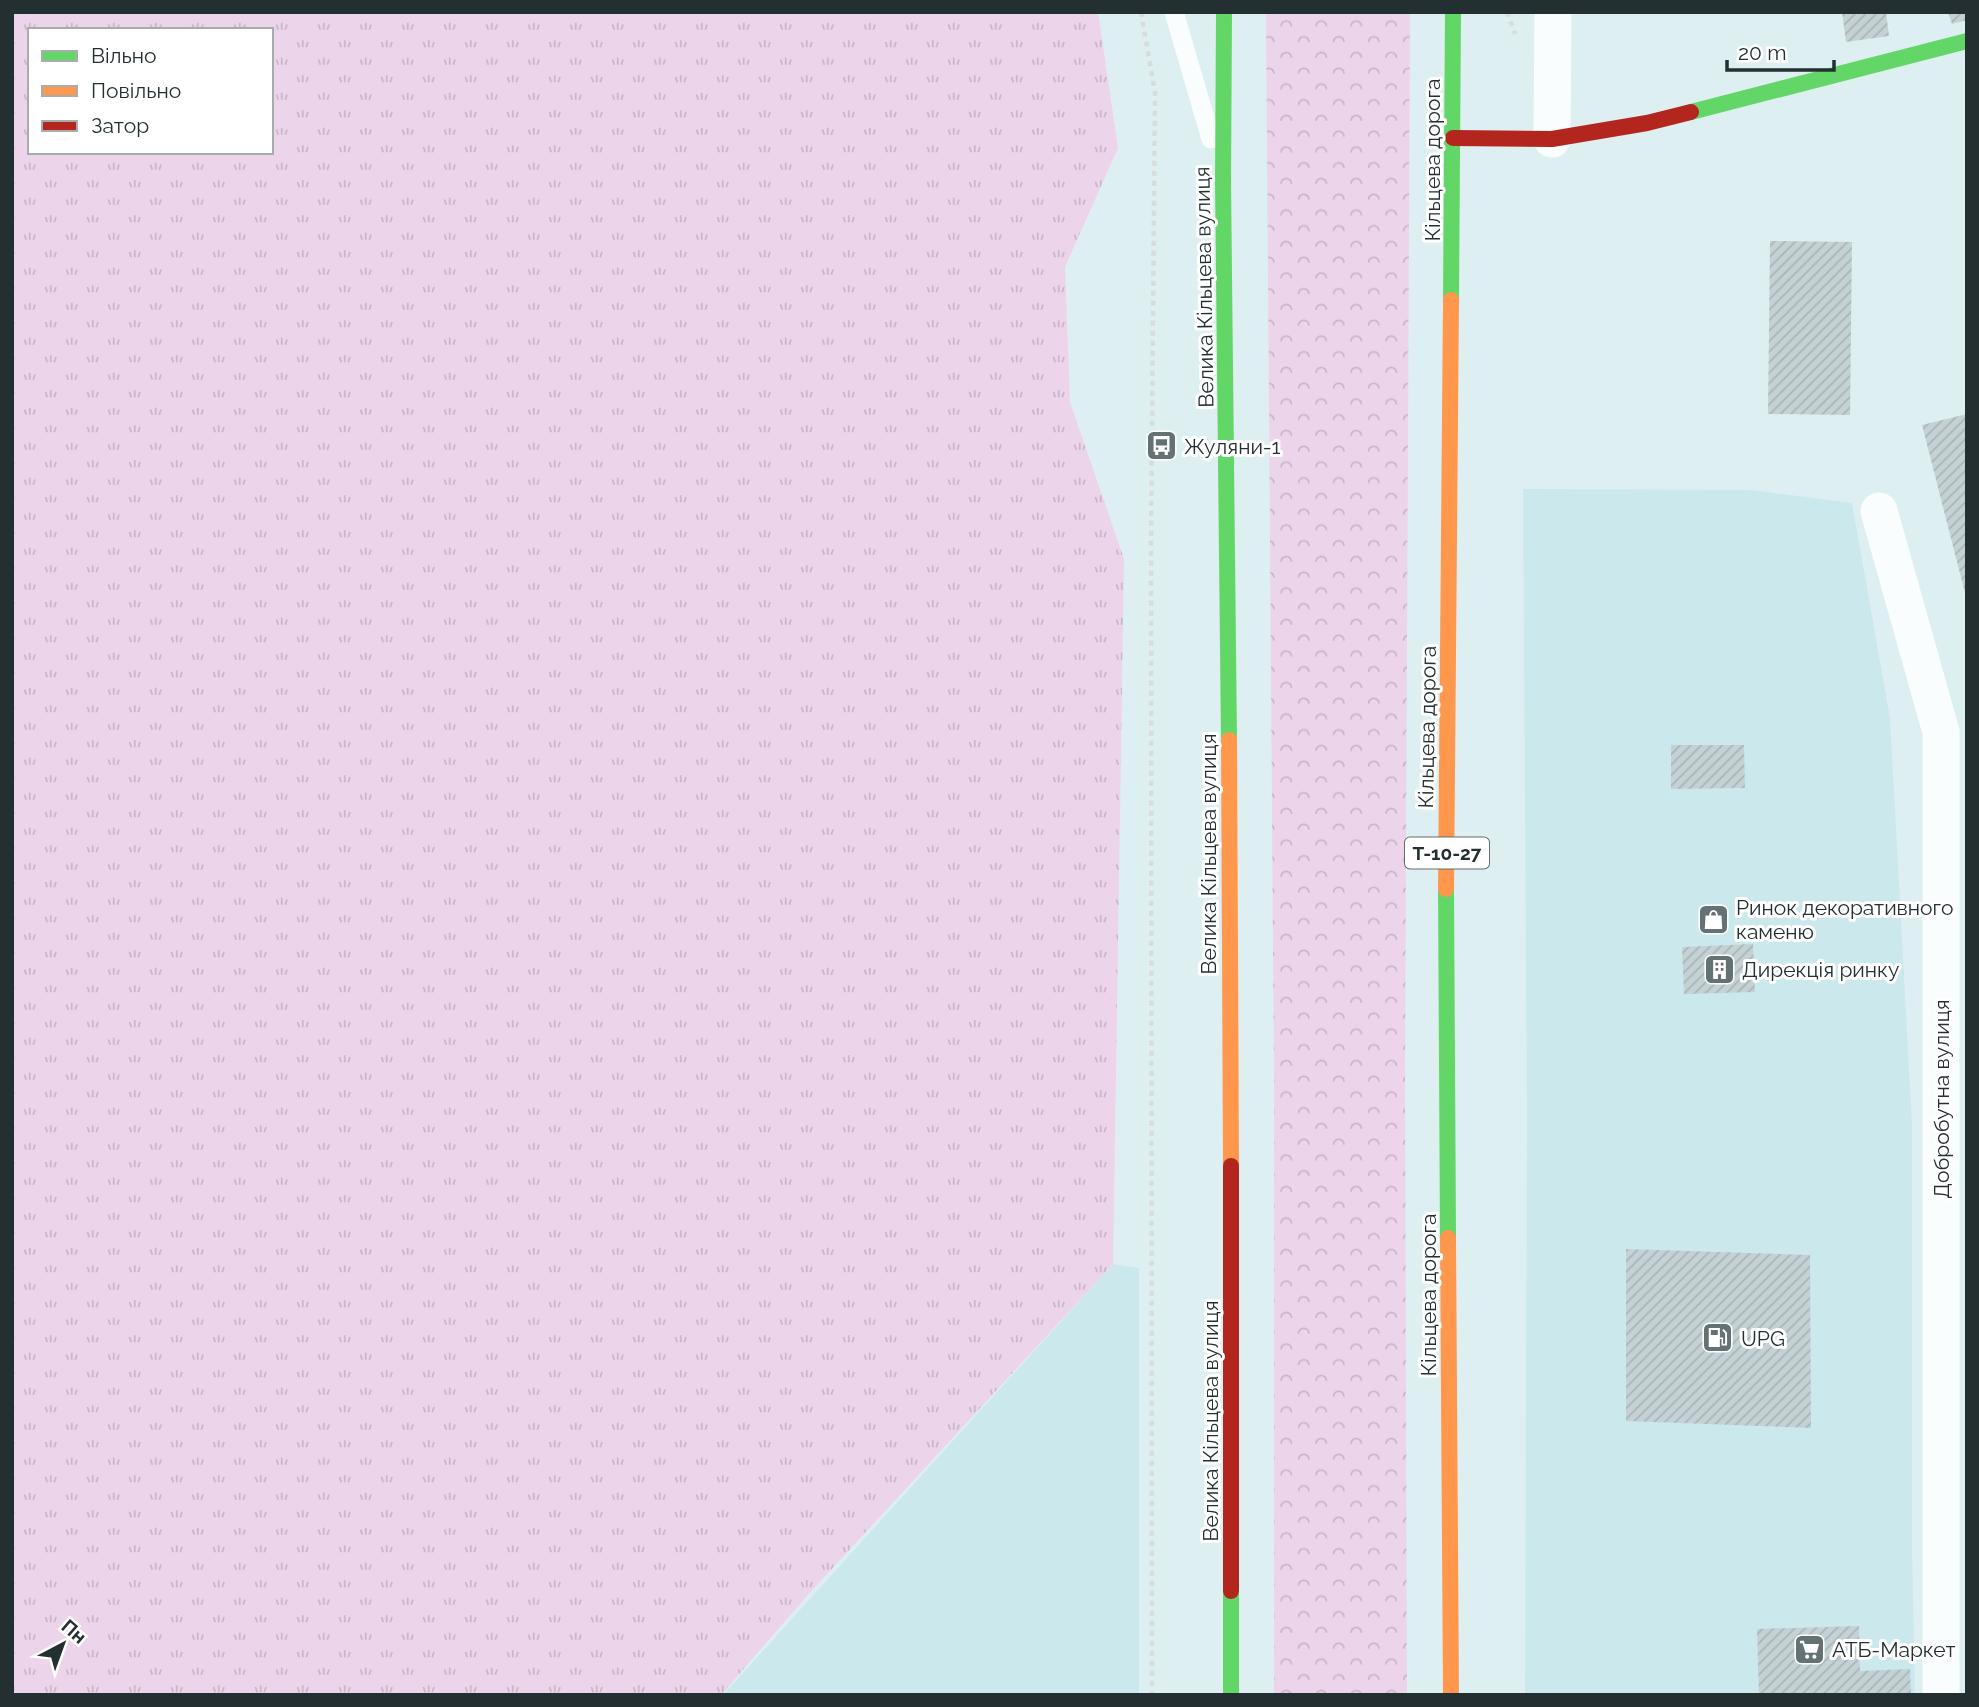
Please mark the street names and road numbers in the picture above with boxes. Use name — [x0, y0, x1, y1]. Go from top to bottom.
street label: Кільцева дорога — [1420, 79, 1445, 241]
street label: Велика Кільцева вулиця — [1189, 166, 1219, 408]
street label: Кільцева дорога — [1413, 645, 1441, 809]
street label: Велика Кільцева вулиця — [1196, 733, 1221, 975]
road number: Т-10-27 — [1405, 838, 1489, 868]
street label: Добробутна вулиця — [1929, 999, 1954, 1199]
street label: Кільцева дорога — [1416, 1214, 1441, 1376]
street label: Велика Кільцева вулиця — [1198, 1300, 1223, 1542]

